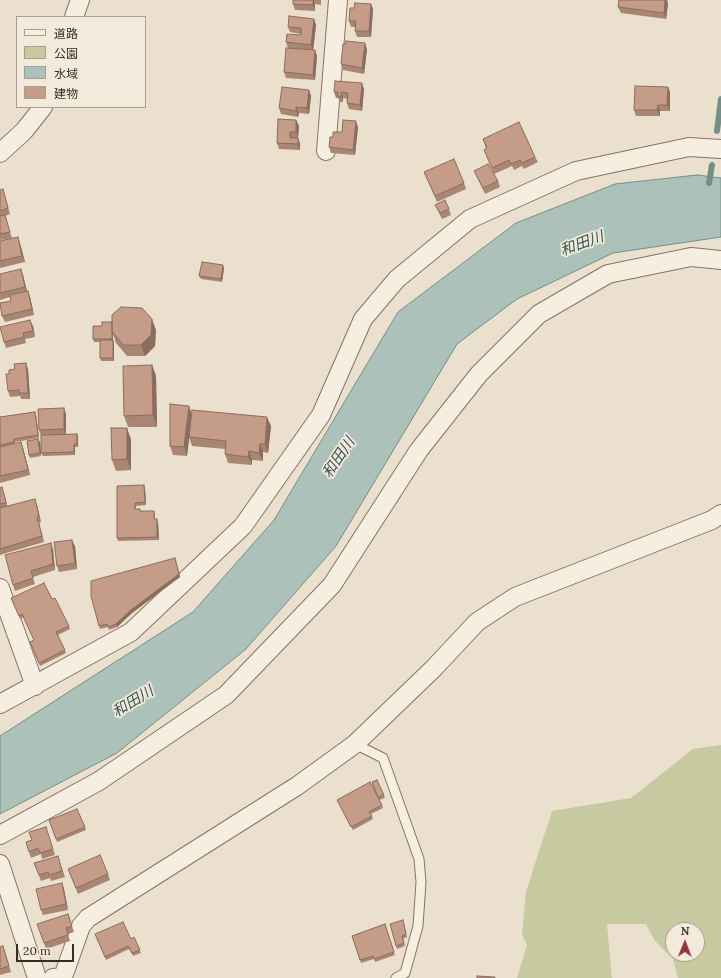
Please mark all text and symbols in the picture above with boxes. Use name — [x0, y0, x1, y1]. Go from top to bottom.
legend — [16, 16, 146, 108]
text: 道路 — [54, 26, 78, 41]
text: 公園 — [54, 46, 78, 61]
text: 水域 — [54, 66, 78, 81]
text: 建物 — [54, 86, 78, 101]
water label: 和田川 — [558, 228, 606, 260]
water label: 和田川 — [319, 434, 359, 482]
water label: 和田川 — [109, 682, 157, 722]
north arrow — [665, 922, 705, 962]
text: N — [681, 924, 690, 938]
scale bar — [18, 936, 76, 962]
text: 20 m — [23, 943, 51, 958]

